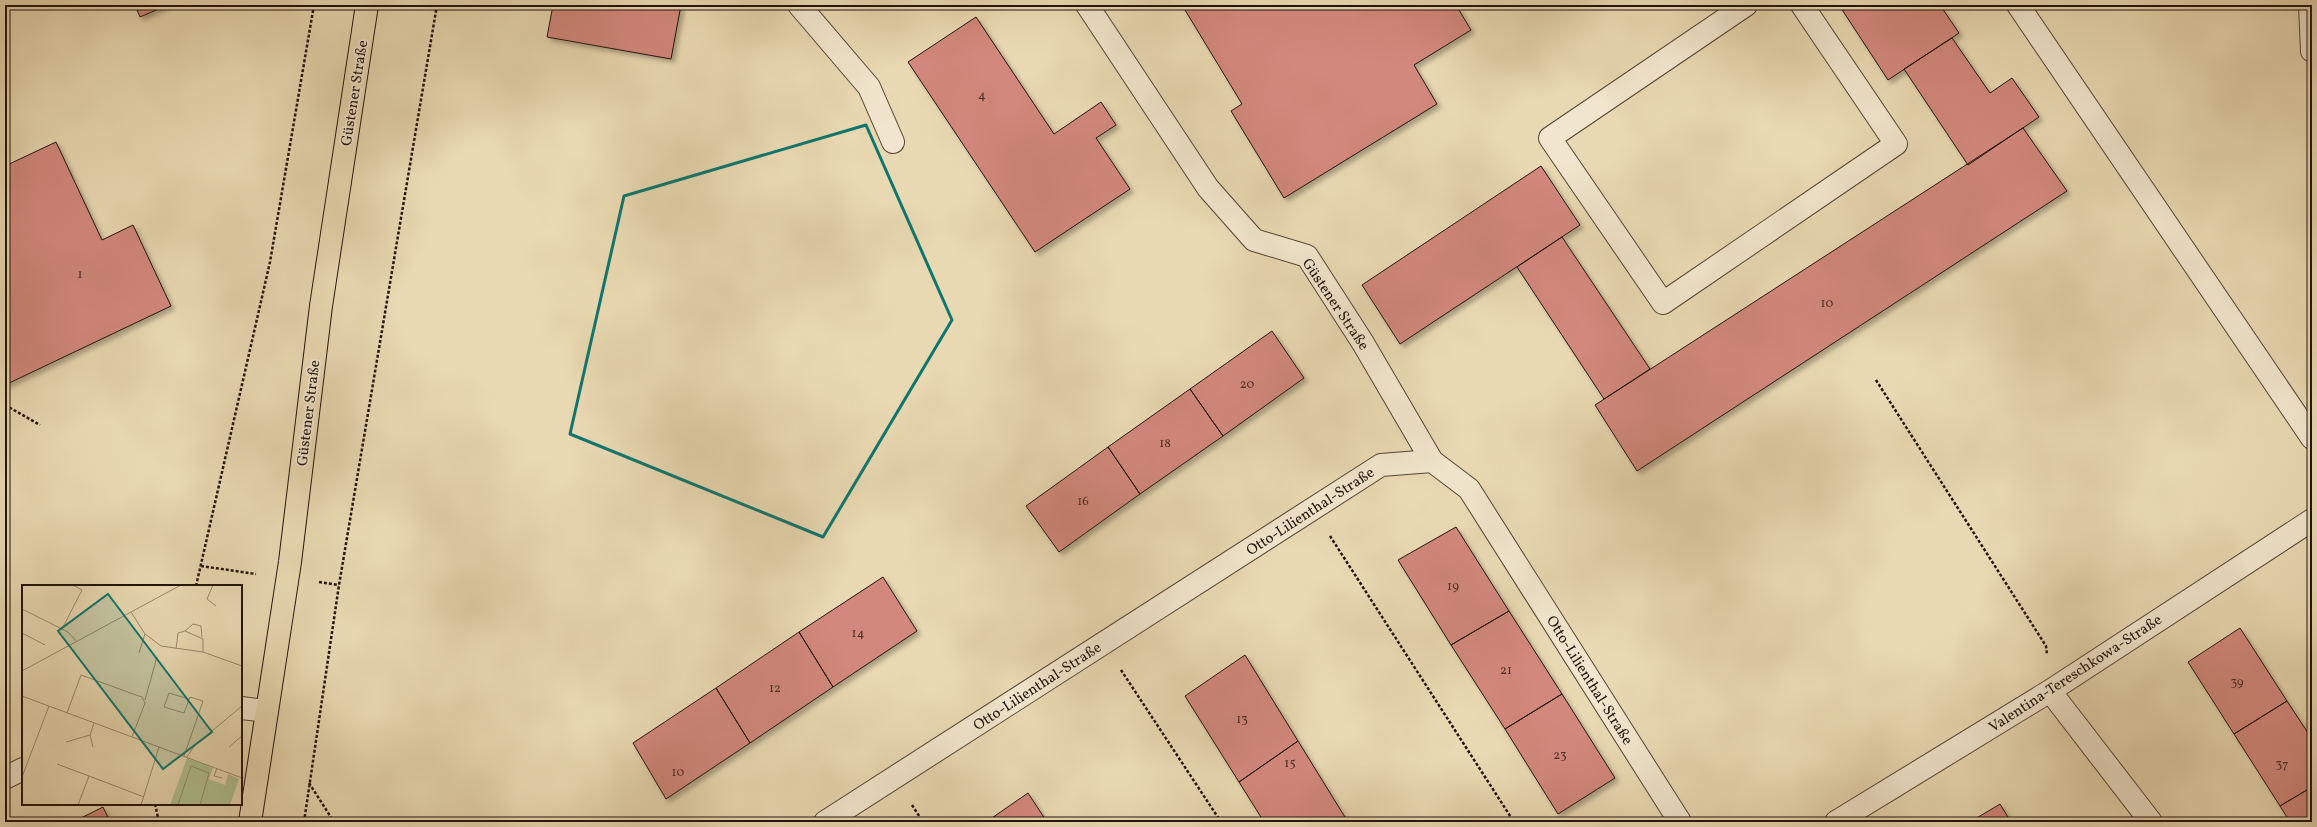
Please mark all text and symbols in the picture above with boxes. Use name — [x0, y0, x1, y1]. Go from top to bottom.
street label: Güstener Straße — [337, 39, 374, 148]
house number: 4 — [978, 87, 986, 105]
street label: Güstener Straße — [1296, 255, 1373, 355]
house number: 1 — [77, 266, 83, 284]
house number: 10 — [1821, 295, 1834, 313]
street label: Güstener Straße — [293, 359, 326, 467]
house number: 20 — [1240, 376, 1255, 394]
house number: 18 — [1159, 435, 1171, 453]
street label: Otto-Lilienthal-Straße — [1243, 463, 1379, 562]
house number: 16 — [1077, 493, 1089, 511]
house number: 19 — [1447, 578, 1459, 596]
inset map — [22, 585, 242, 805]
street label: Valentina-Tereschkowa-Straße — [1985, 610, 2167, 738]
street label: Otto-Lilienthal-Straße — [1540, 612, 1637, 749]
house number: 14 — [852, 625, 865, 643]
street label: Otto-Lilienthal-Straße — [970, 638, 1106, 737]
house number: 21 — [1500, 662, 1512, 680]
house number: 39 — [2230, 674, 2244, 692]
house number: 12 — [769, 680, 781, 698]
house number: 13 — [1236, 711, 1248, 729]
house number: 23 — [1553, 747, 1567, 765]
house number: 15 — [1284, 755, 1296, 773]
house number: 37 — [2276, 756, 2288, 774]
house number: 10 — [672, 764, 685, 782]

